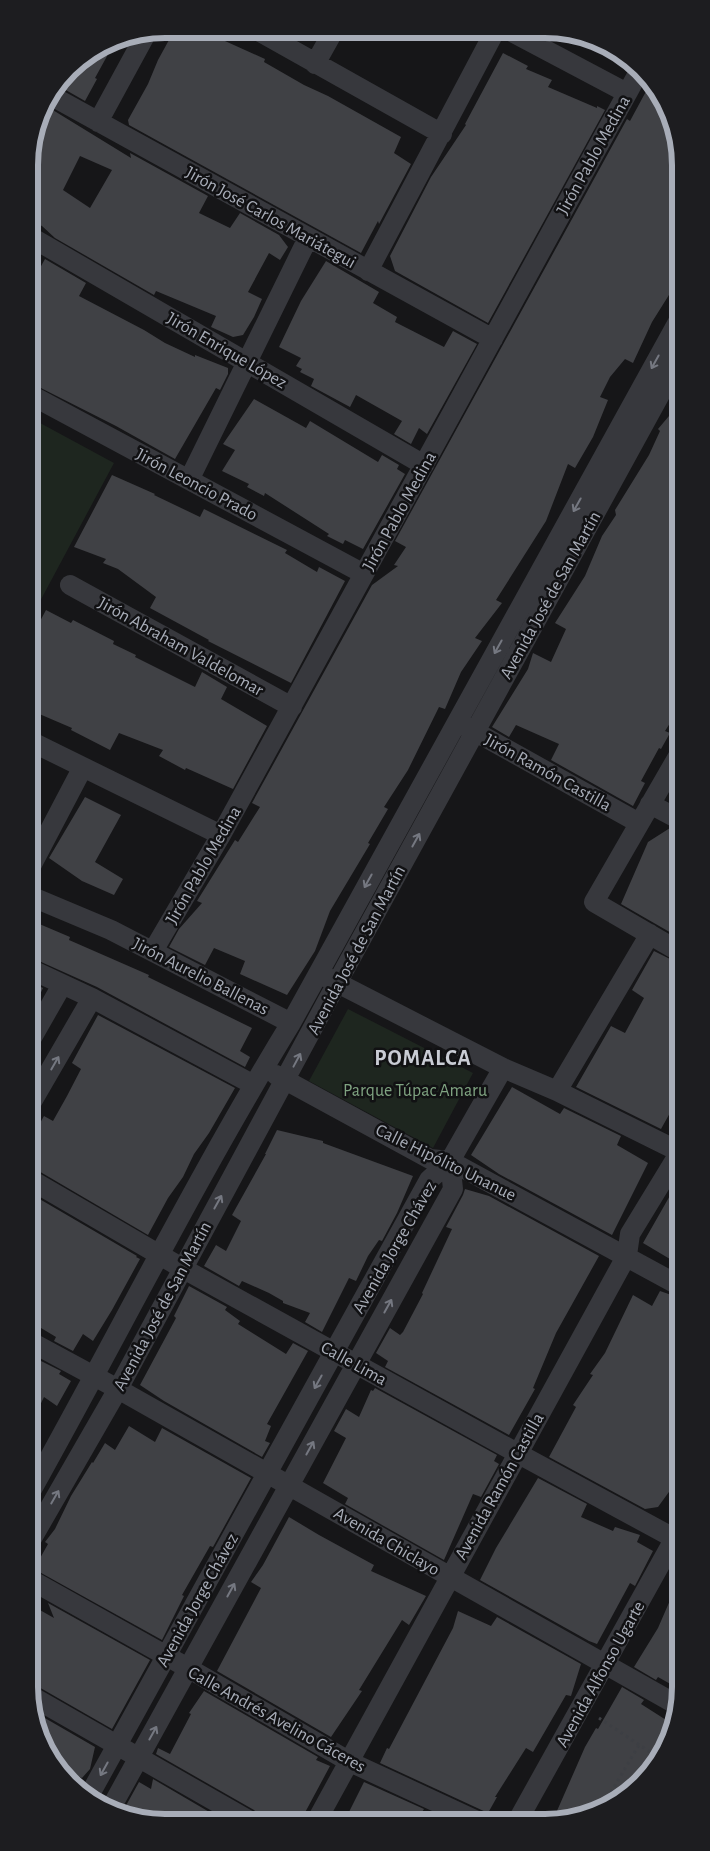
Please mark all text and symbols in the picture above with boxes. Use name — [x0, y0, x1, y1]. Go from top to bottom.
street label: Jirón Pablo Medina — [554, 93, 634, 218]
street label: Jirón José Carlos Mariátegui — [182, 164, 359, 272]
street label: Jirón Enrique López — [164, 309, 289, 392]
one-way arrow — [650, 355, 660, 370]
street label: Jirón Leoncio Prado — [133, 445, 260, 524]
street label: Jirón Pablo Medina — [360, 449, 440, 574]
one-way arrow — [571, 497, 581, 511]
street label: Avenida José de San Martín — [497, 509, 604, 682]
street label: Jirón Abraham Valdelomar — [95, 594, 266, 700]
one-way arrow — [493, 639, 503, 654]
street label: Jirón Ramón Castilla — [481, 731, 614, 815]
street label: Jirón Pablo Medina — [163, 803, 245, 928]
one-way arrow — [411, 832, 421, 847]
street label: Avenida José de San Martín — [305, 863, 409, 1038]
one-way arrow — [363, 873, 373, 887]
street label: Jirón Aurelio Ballenas — [130, 935, 271, 1019]
district label: POMALCA — [374, 1047, 472, 1069]
one-way arrow — [292, 1052, 302, 1067]
one-way arrow — [50, 1056, 60, 1070]
park label: Parque Túpac Amaru — [343, 1082, 487, 1100]
street label: Calle Hipólito Unanue — [373, 1121, 519, 1205]
street label: Avenida Jorge Chávez — [350, 1178, 440, 1317]
one-way arrow — [214, 1195, 224, 1210]
street label: Avenida José de San Martín — [111, 1219, 215, 1394]
one-way arrow — [384, 1299, 394, 1313]
street label: Calle Lima — [317, 1338, 390, 1389]
one-way arrow — [312, 1374, 322, 1388]
street label: Avenida Ramón Castilla — [452, 1410, 548, 1563]
one-way arrow — [306, 1441, 315, 1456]
one-way arrow — [51, 1491, 61, 1505]
street label: Avenida Chiclayo — [331, 1504, 443, 1579]
street label: Avenida Jorge Chávez — [154, 1531, 242, 1670]
one-way arrow — [226, 1583, 236, 1598]
street label: Avenida Alfonso Ugarte — [553, 1598, 648, 1751]
street label: Calle Andrés Avelino Cáceres — [185, 1664, 368, 1776]
one-way arrow — [148, 1725, 158, 1740]
one-way arrow — [99, 1761, 108, 1776]

